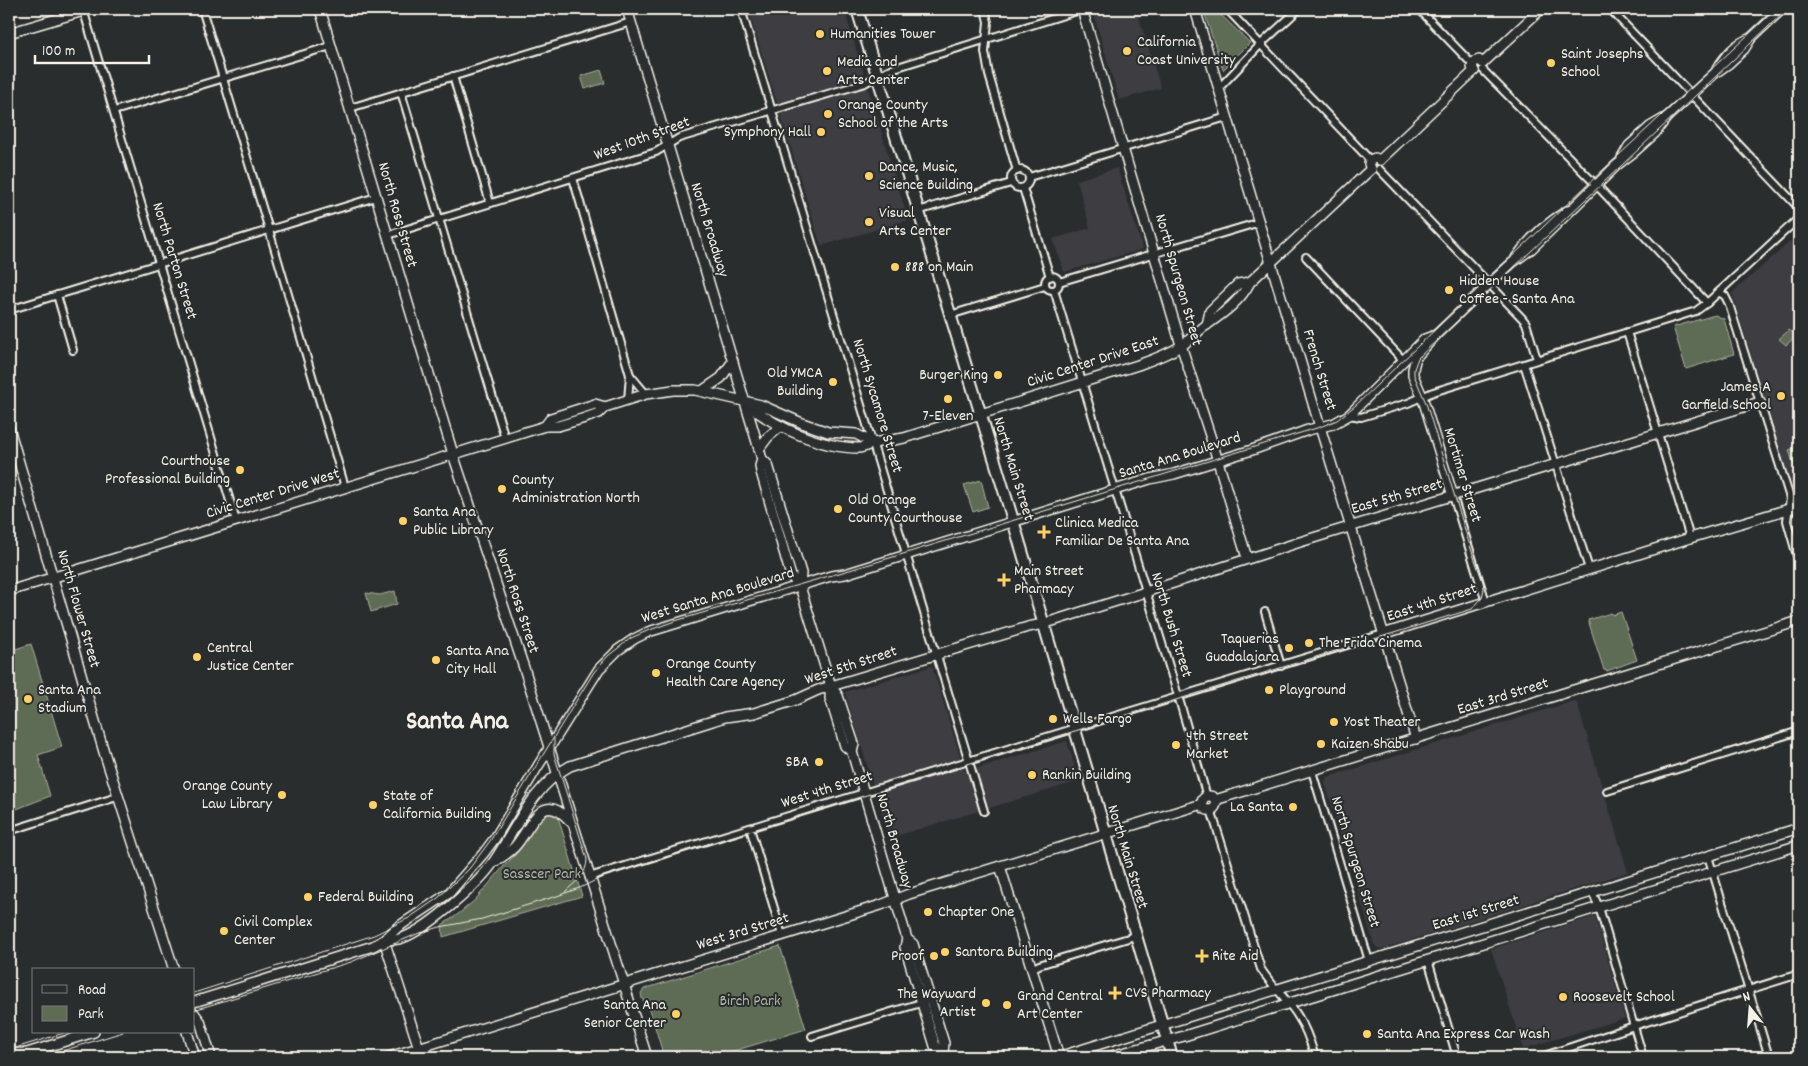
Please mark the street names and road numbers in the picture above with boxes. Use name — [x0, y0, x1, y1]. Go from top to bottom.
street label: West 10th Street — [591, 111, 693, 167]
street label: North Ross Street — [371, 160, 423, 271]
street label: North Broadway — [684, 180, 734, 281]
street label: North Parton Street — [145, 200, 203, 323]
street label: North Spurgeon Street — [1148, 211, 1208, 349]
street label: French Street — [1296, 327, 1342, 414]
street label: Civic Center Drive East — [1024, 330, 1162, 394]
street label: North Sycamore Street — [846, 336, 908, 476]
street label: North Main Street — [986, 414, 1040, 524]
street label: Mortimer Street — [1437, 425, 1487, 525]
street label: Santa Ana Boulevard — [1116, 427, 1244, 485]
street label: Civic Center Drive West — [203, 463, 343, 525]
street label: East 5th Street — [1349, 473, 1446, 521]
street label: North Ross Street — [489, 546, 545, 656]
street label: North Flower Street — [50, 547, 106, 671]
street label: West Santa Ana Boulevard — [639, 562, 797, 630]
street label: North Bush Street — [1144, 570, 1198, 681]
street label: East 4th Street — [1384, 578, 1480, 628]
street label: West 5th Street — [802, 640, 900, 692]
street label: East 3rd Street — [1455, 672, 1551, 722]
street label: West 4th Street — [778, 765, 876, 815]
street label: North Broadway — [869, 791, 919, 892]
street label: North Spurgeon Street — [1324, 793, 1386, 931]
street label: North Main Street — [1100, 802, 1154, 912]
street label: East 1st Street — [1430, 889, 1522, 937]
street label: West 3rd Street — [694, 907, 792, 957]

